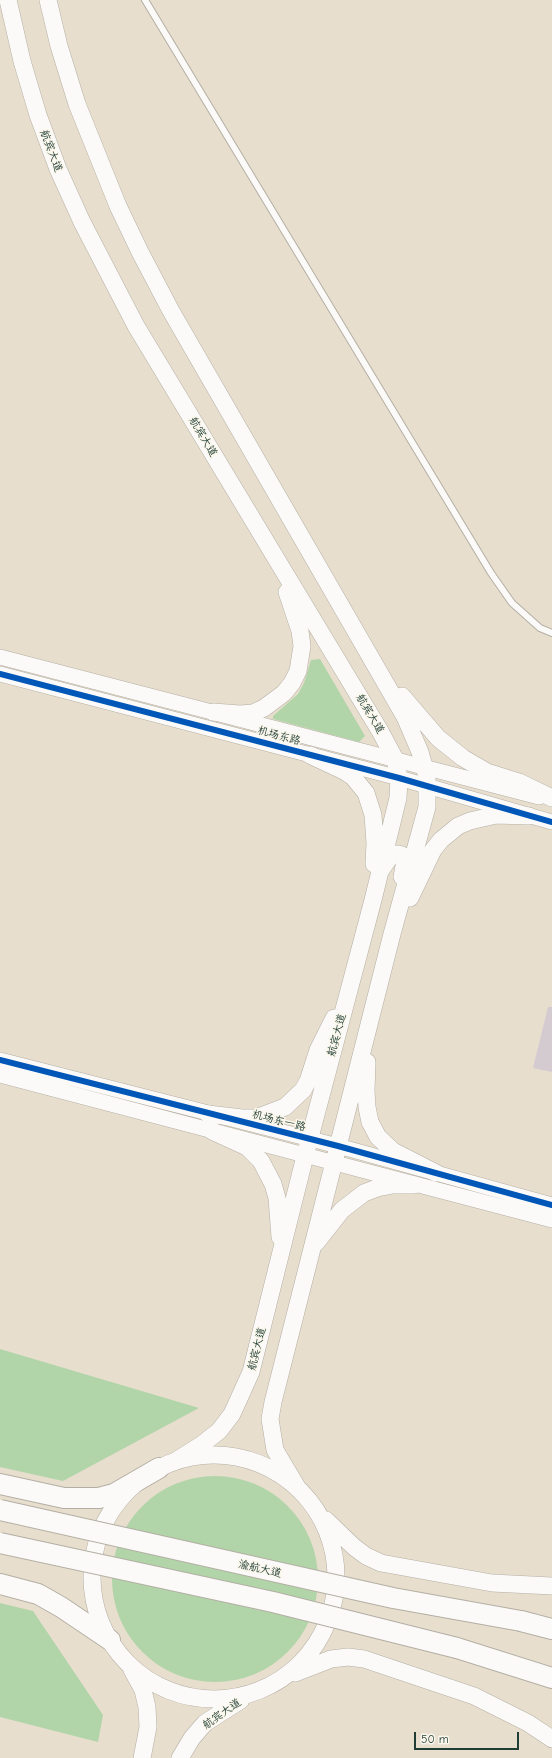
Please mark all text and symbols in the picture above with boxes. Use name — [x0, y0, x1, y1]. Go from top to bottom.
street label: 航宾大道 — [37, 128, 65, 174]
street label: 航宾大道 — [186, 415, 220, 459]
street label: 航宾大道 — [353, 692, 387, 736]
street label: 机场东路 — [256, 724, 302, 748]
street label: 航宾大道 — [325, 1012, 349, 1058]
street label: 机场东一路 — [251, 1108, 307, 1134]
street label: 航宾大道 — [245, 1326, 269, 1372]
street label: 渝航大道 — [237, 1558, 283, 1580]
street label: 航宾大道 — [200, 1696, 244, 1732]
scale bar — [416, 1724, 521, 1750]
text: 50 m — [421, 1732, 449, 1746]

